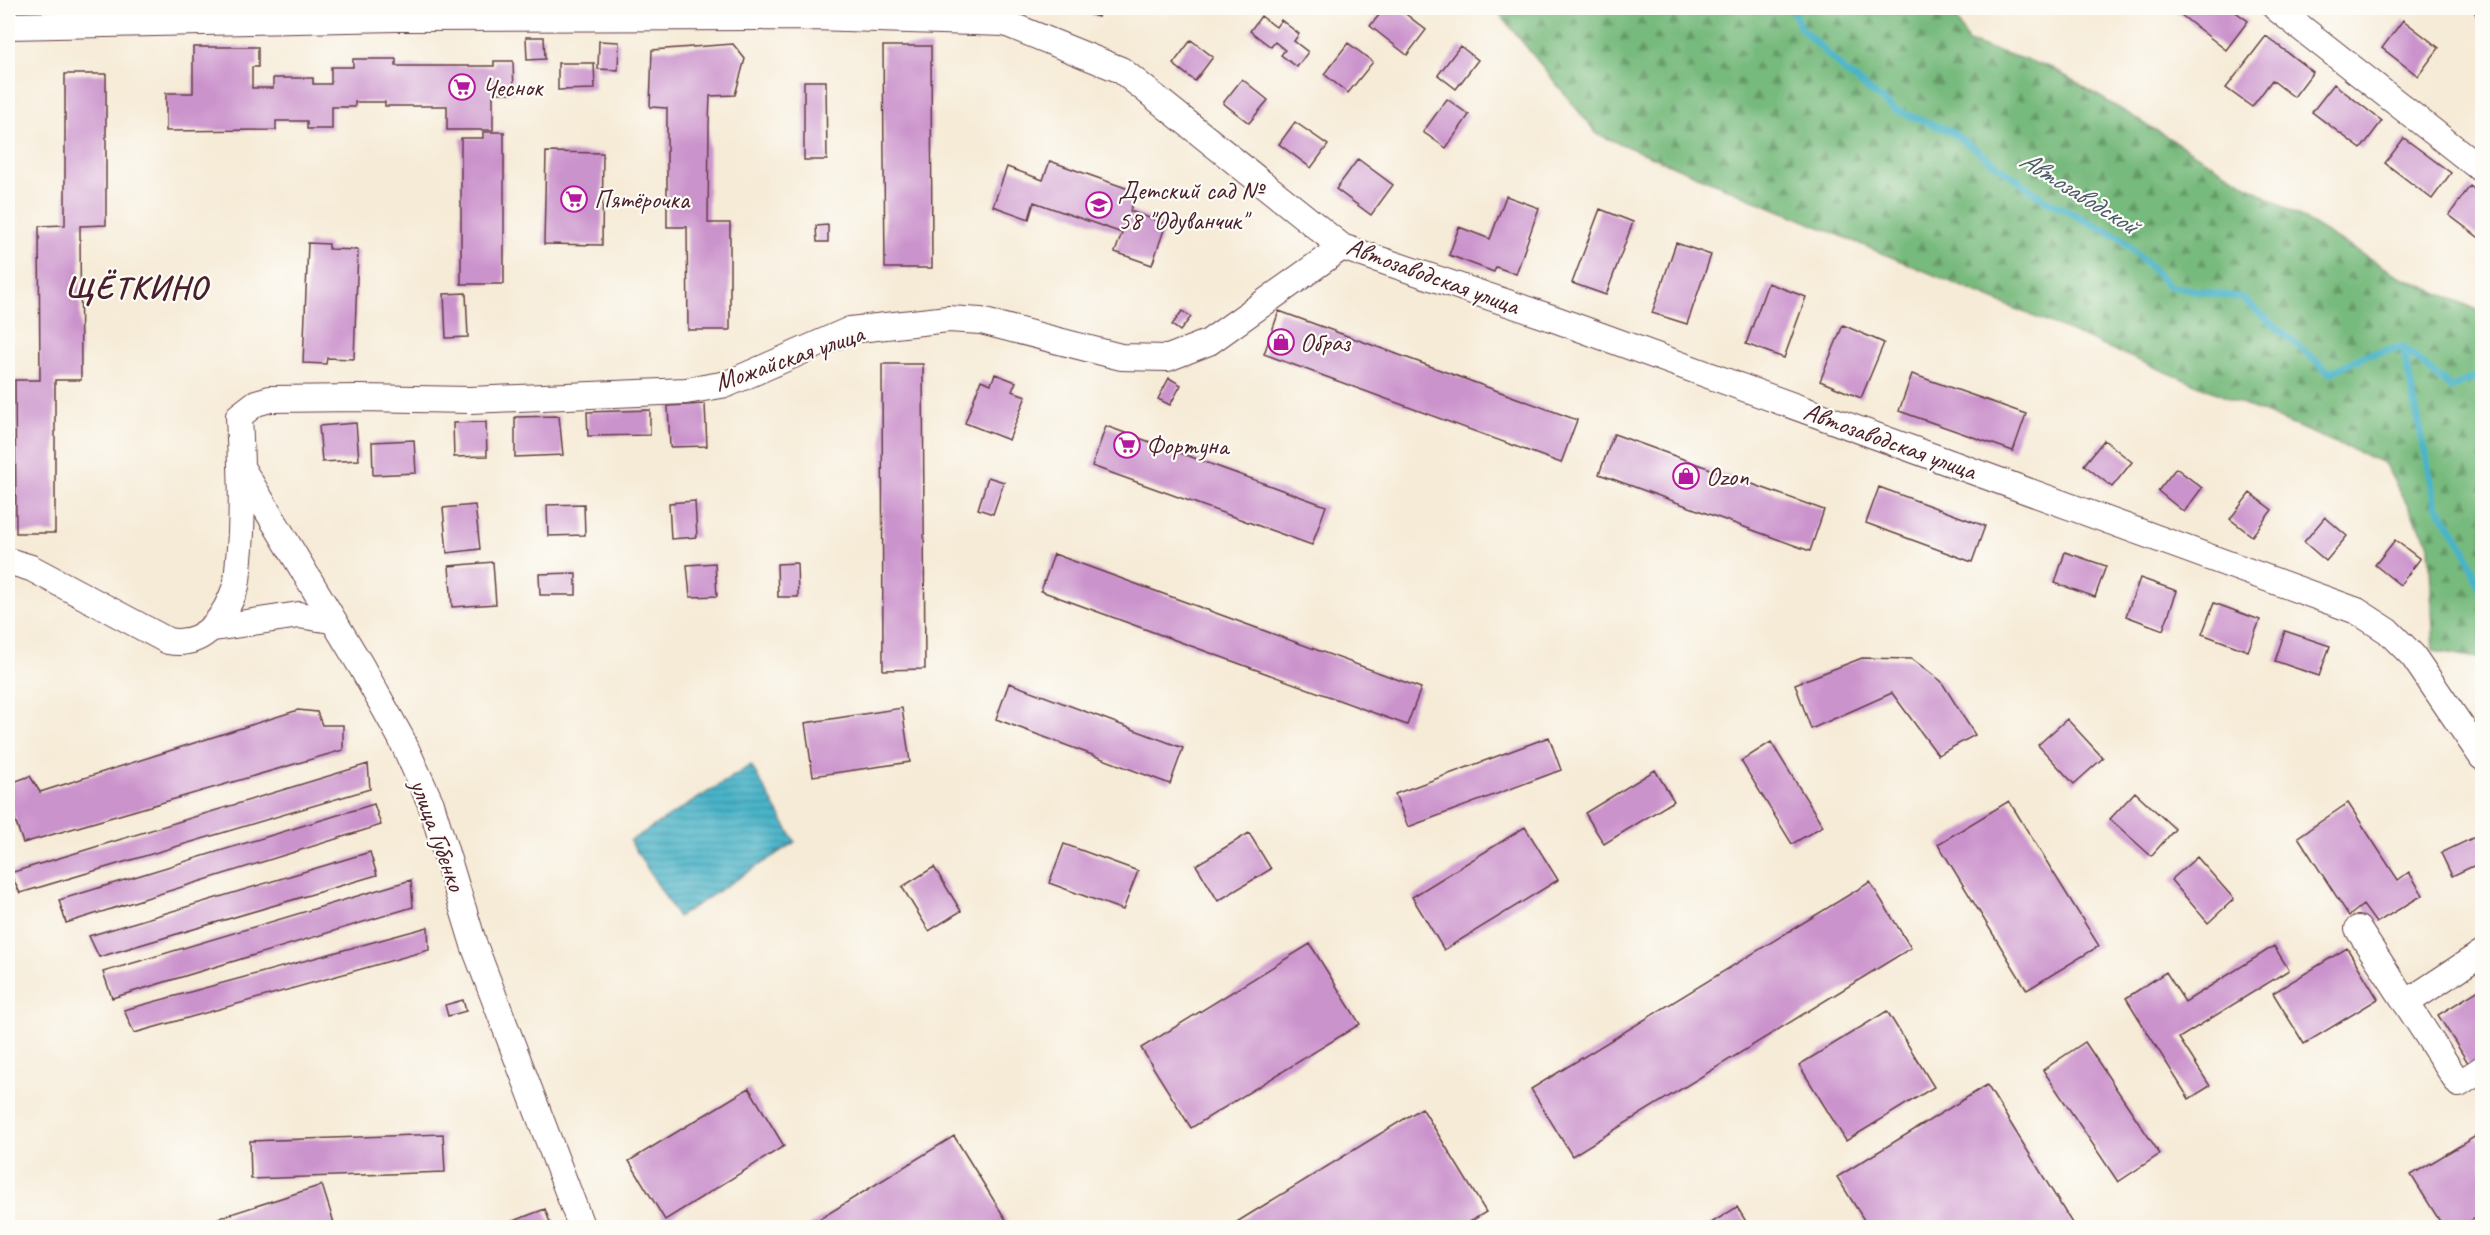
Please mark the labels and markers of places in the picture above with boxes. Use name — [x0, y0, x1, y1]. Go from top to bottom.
place label: Чеснок — [482, 71, 544, 104]
supermarket icon: Чеснок — [447, 72, 477, 102]
place label: Детский сад № 58 "Одуванчик" — [1118, 174, 1266, 237]
place label: Пятёрочка — [594, 183, 691, 216]
supermarket icon: Пятёрочка — [559, 184, 589, 214]
school or university icon: Детский сад № 58 "Одуванчик" — [1084, 190, 1114, 220]
place label: Образ — [1300, 326, 1352, 359]
shop icon: Образ — [1266, 327, 1296, 357]
place label: Фортуна — [1146, 429, 1231, 462]
supermarket icon: Фортуна — [1112, 430, 1142, 460]
place label: Ozon — [1706, 460, 1749, 493]
shop icon: Ozon — [1671, 461, 1701, 491]

